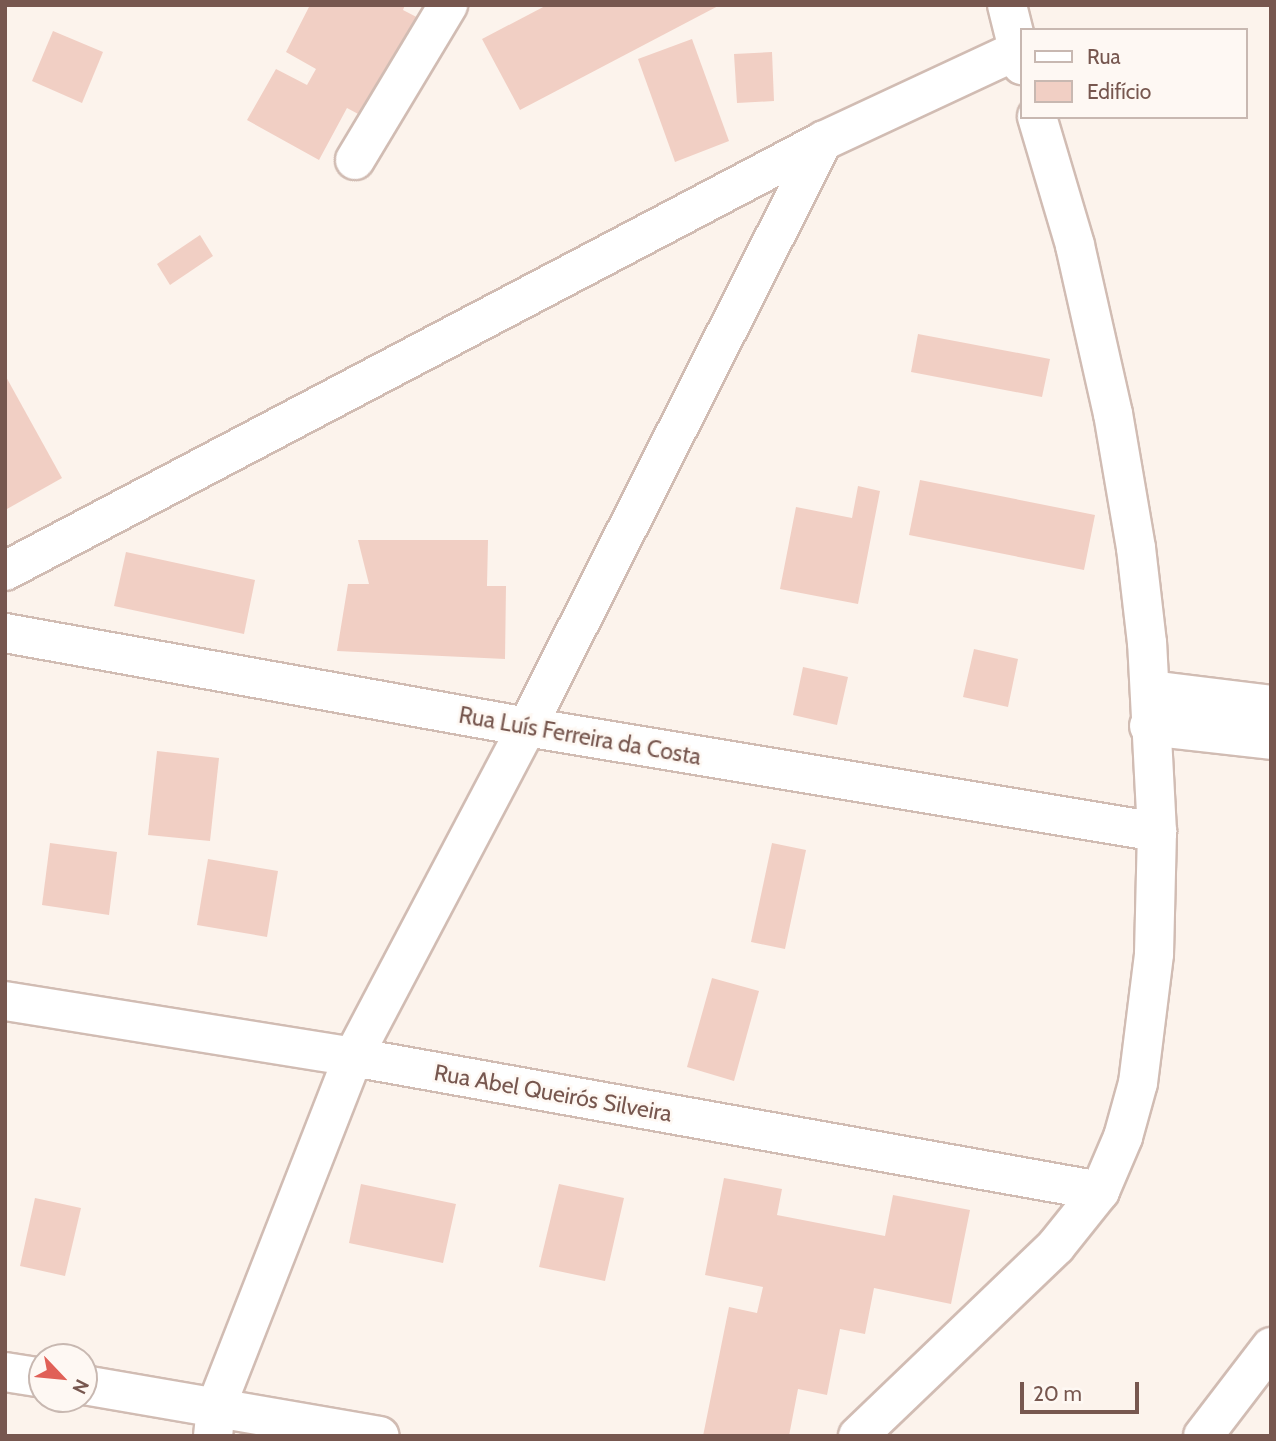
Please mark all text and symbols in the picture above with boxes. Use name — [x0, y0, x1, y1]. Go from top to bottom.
legend — [1020, 28, 1248, 119]
text: Rua — [1087, 44, 1121, 69]
text: Edifício — [1087, 79, 1151, 104]
street label: Rua Luís Ferreira da Costa — [457, 701, 703, 771]
street label: Rua Abel Queirós Silveira — [432, 1058, 674, 1128]
north arrow — [28, 1343, 98, 1413]
scale bar — [1024, 1368, 1143, 1412]
text: N — [67, 1375, 94, 1398]
text: 20 m — [1033, 1381, 1082, 1406]

